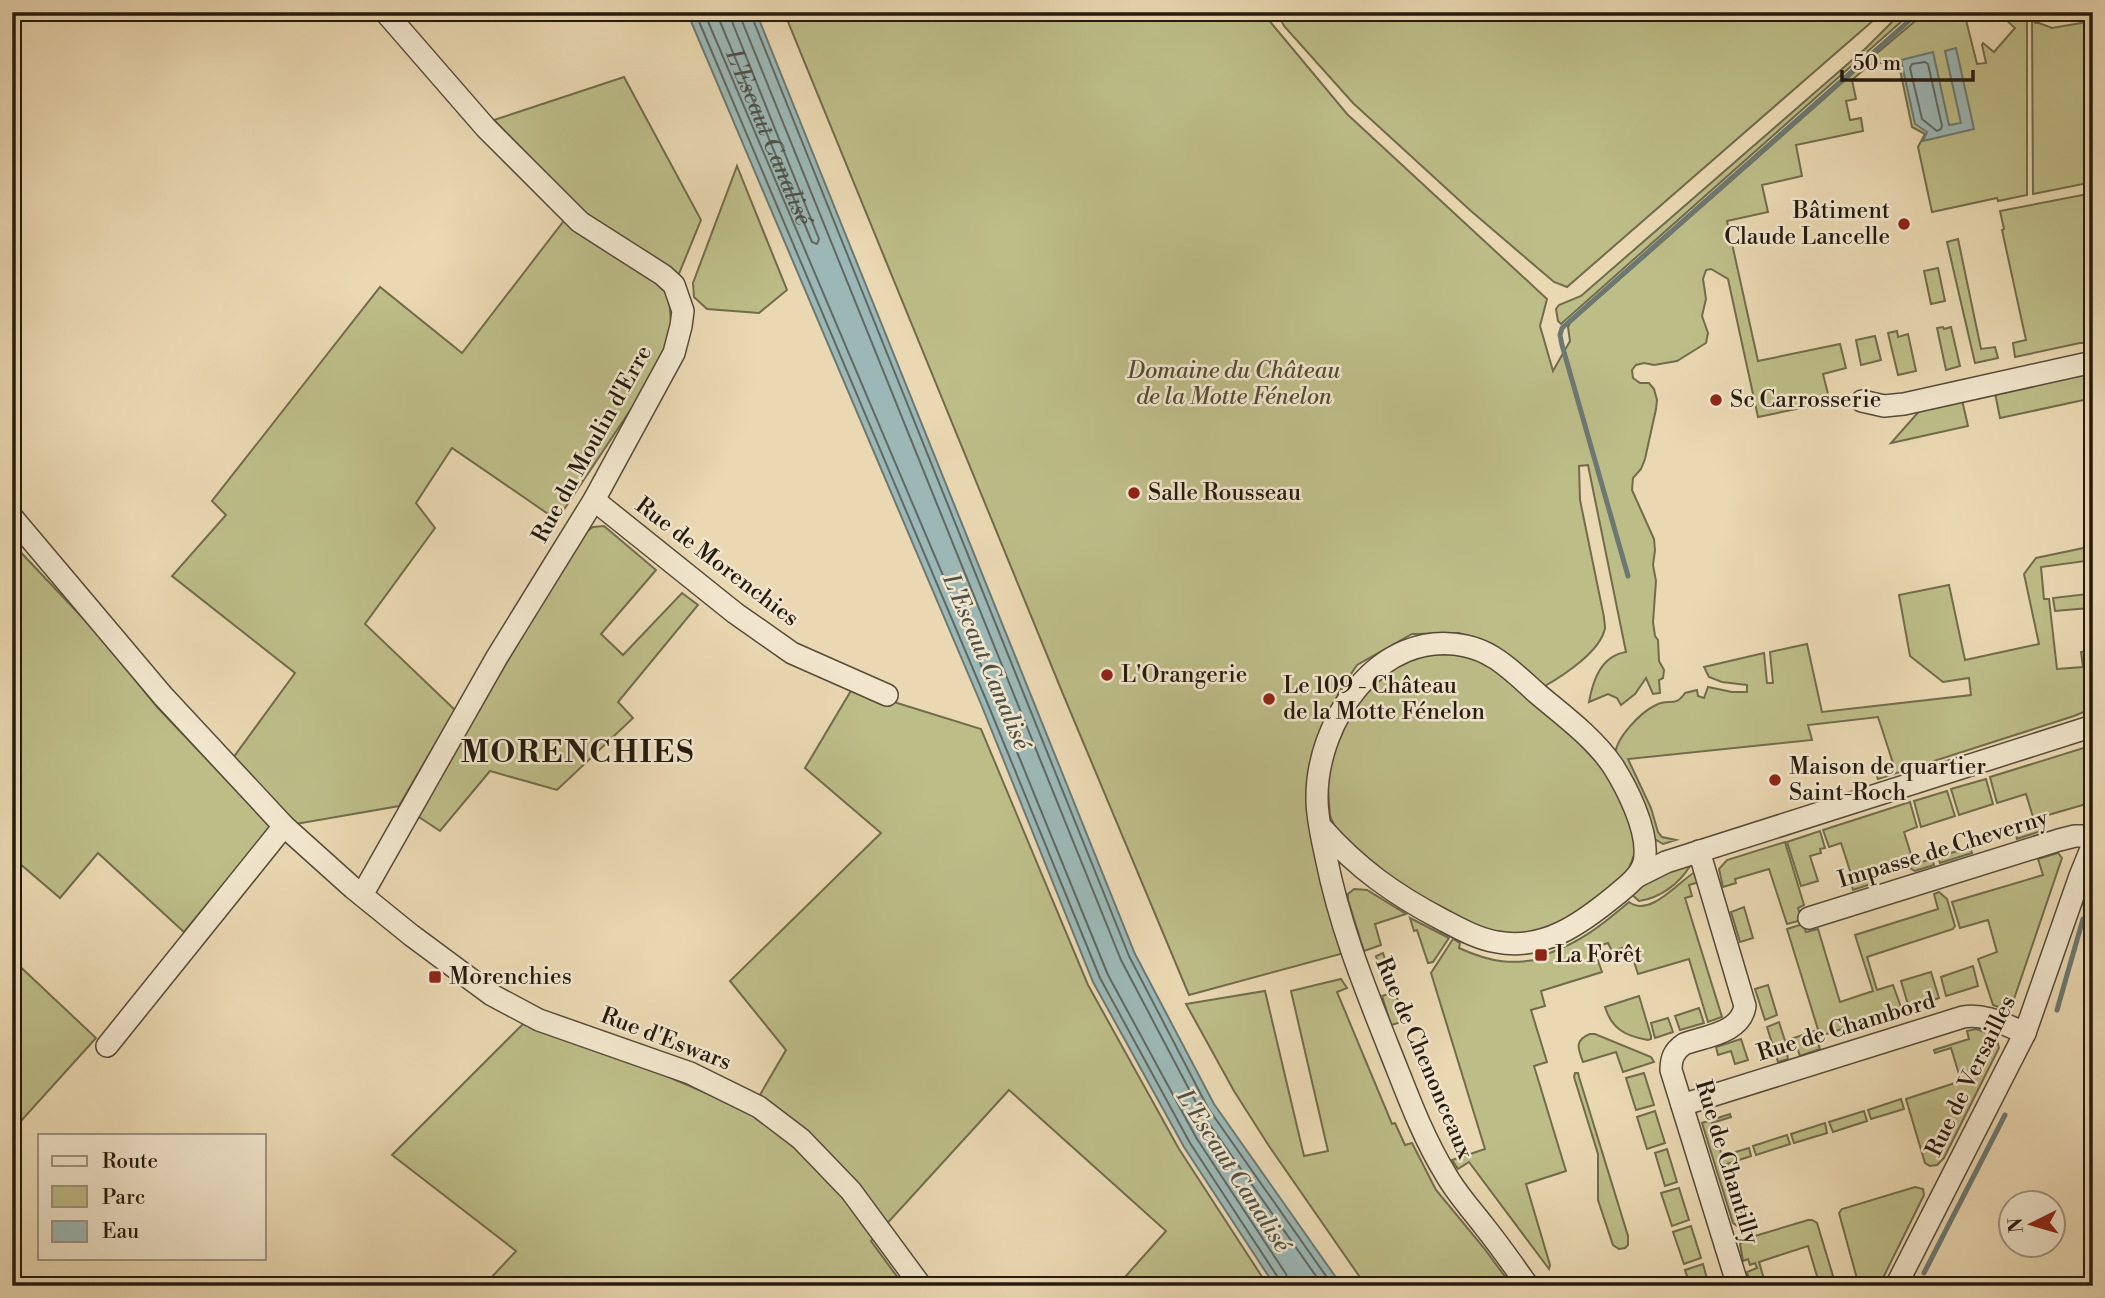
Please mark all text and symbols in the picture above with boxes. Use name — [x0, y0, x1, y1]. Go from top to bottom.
scale bar — [1842, 38, 1974, 82]
water label: L'Escaut Canalisé — [718, 44, 819, 232]
text: 50 m — [1853, 51, 1901, 77]
place label: Bâtiment Claude Lancelle — [1724, 197, 1890, 251]
marker: Bâtiment Claude Lancelle — [1896, 216, 1912, 232]
street label: Rue du Moulin d'Erre — [526, 340, 658, 548]
park label: Domaine du Château de la Motte Fénelon — [1127, 357, 1340, 411]
place label: Sc Carrosserie — [1730, 386, 1881, 414]
marker: Sc Carrosserie — [1708, 392, 1724, 408]
place label: Salle Rousseau — [1148, 479, 1301, 507]
marker: Salle Rousseau — [1126, 485, 1142, 501]
street label: Rue de Morenchies — [630, 491, 804, 633]
water label: L'Escaut Canalisé — [935, 569, 1037, 756]
place label: L'Orangerie — [1121, 661, 1247, 689]
marker: L'Orangerie — [1099, 667, 1115, 683]
place label: Le 109 - Château de la Motte Fénelon — [1283, 672, 1485, 726]
marker: Le 109 - Château de la Motte Fénelon — [1261, 691, 1277, 707]
district label: MORENCHIES — [461, 734, 695, 772]
place label: Maison de quartier Saint-Roch — [1789, 753, 1986, 807]
marker: Maison de quartier Saint-Roch — [1767, 772, 1783, 788]
street label: Impasse de Cheverny — [1834, 803, 2052, 894]
place label: La Forêt — [1555, 941, 1643, 969]
marker: La Forêt — [1533, 947, 1549, 963]
street label: Rue de Chenonceaux — [1369, 953, 1479, 1163]
place label: Morenchies — [449, 963, 572, 991]
marker: Morenchies — [427, 969, 443, 985]
street label: Rue de Chambord — [1753, 987, 1939, 1067]
street label: Rue de Versailles — [1920, 991, 2022, 1161]
street label: Rue d'Eswars — [597, 1001, 735, 1077]
street label: Rue de Chantilly — [1689, 1077, 1766, 1248]
water label: L'Escaut Canalisé — [1169, 1083, 1298, 1259]
legend — [38, 1134, 266, 1260]
text: Route — [102, 1149, 158, 1175]
text: Parc — [102, 1185, 145, 1211]
north arrow — [1996, 1190, 2066, 1260]
text: N — [2003, 1217, 2029, 1234]
text: Eau — [102, 1219, 139, 1245]

